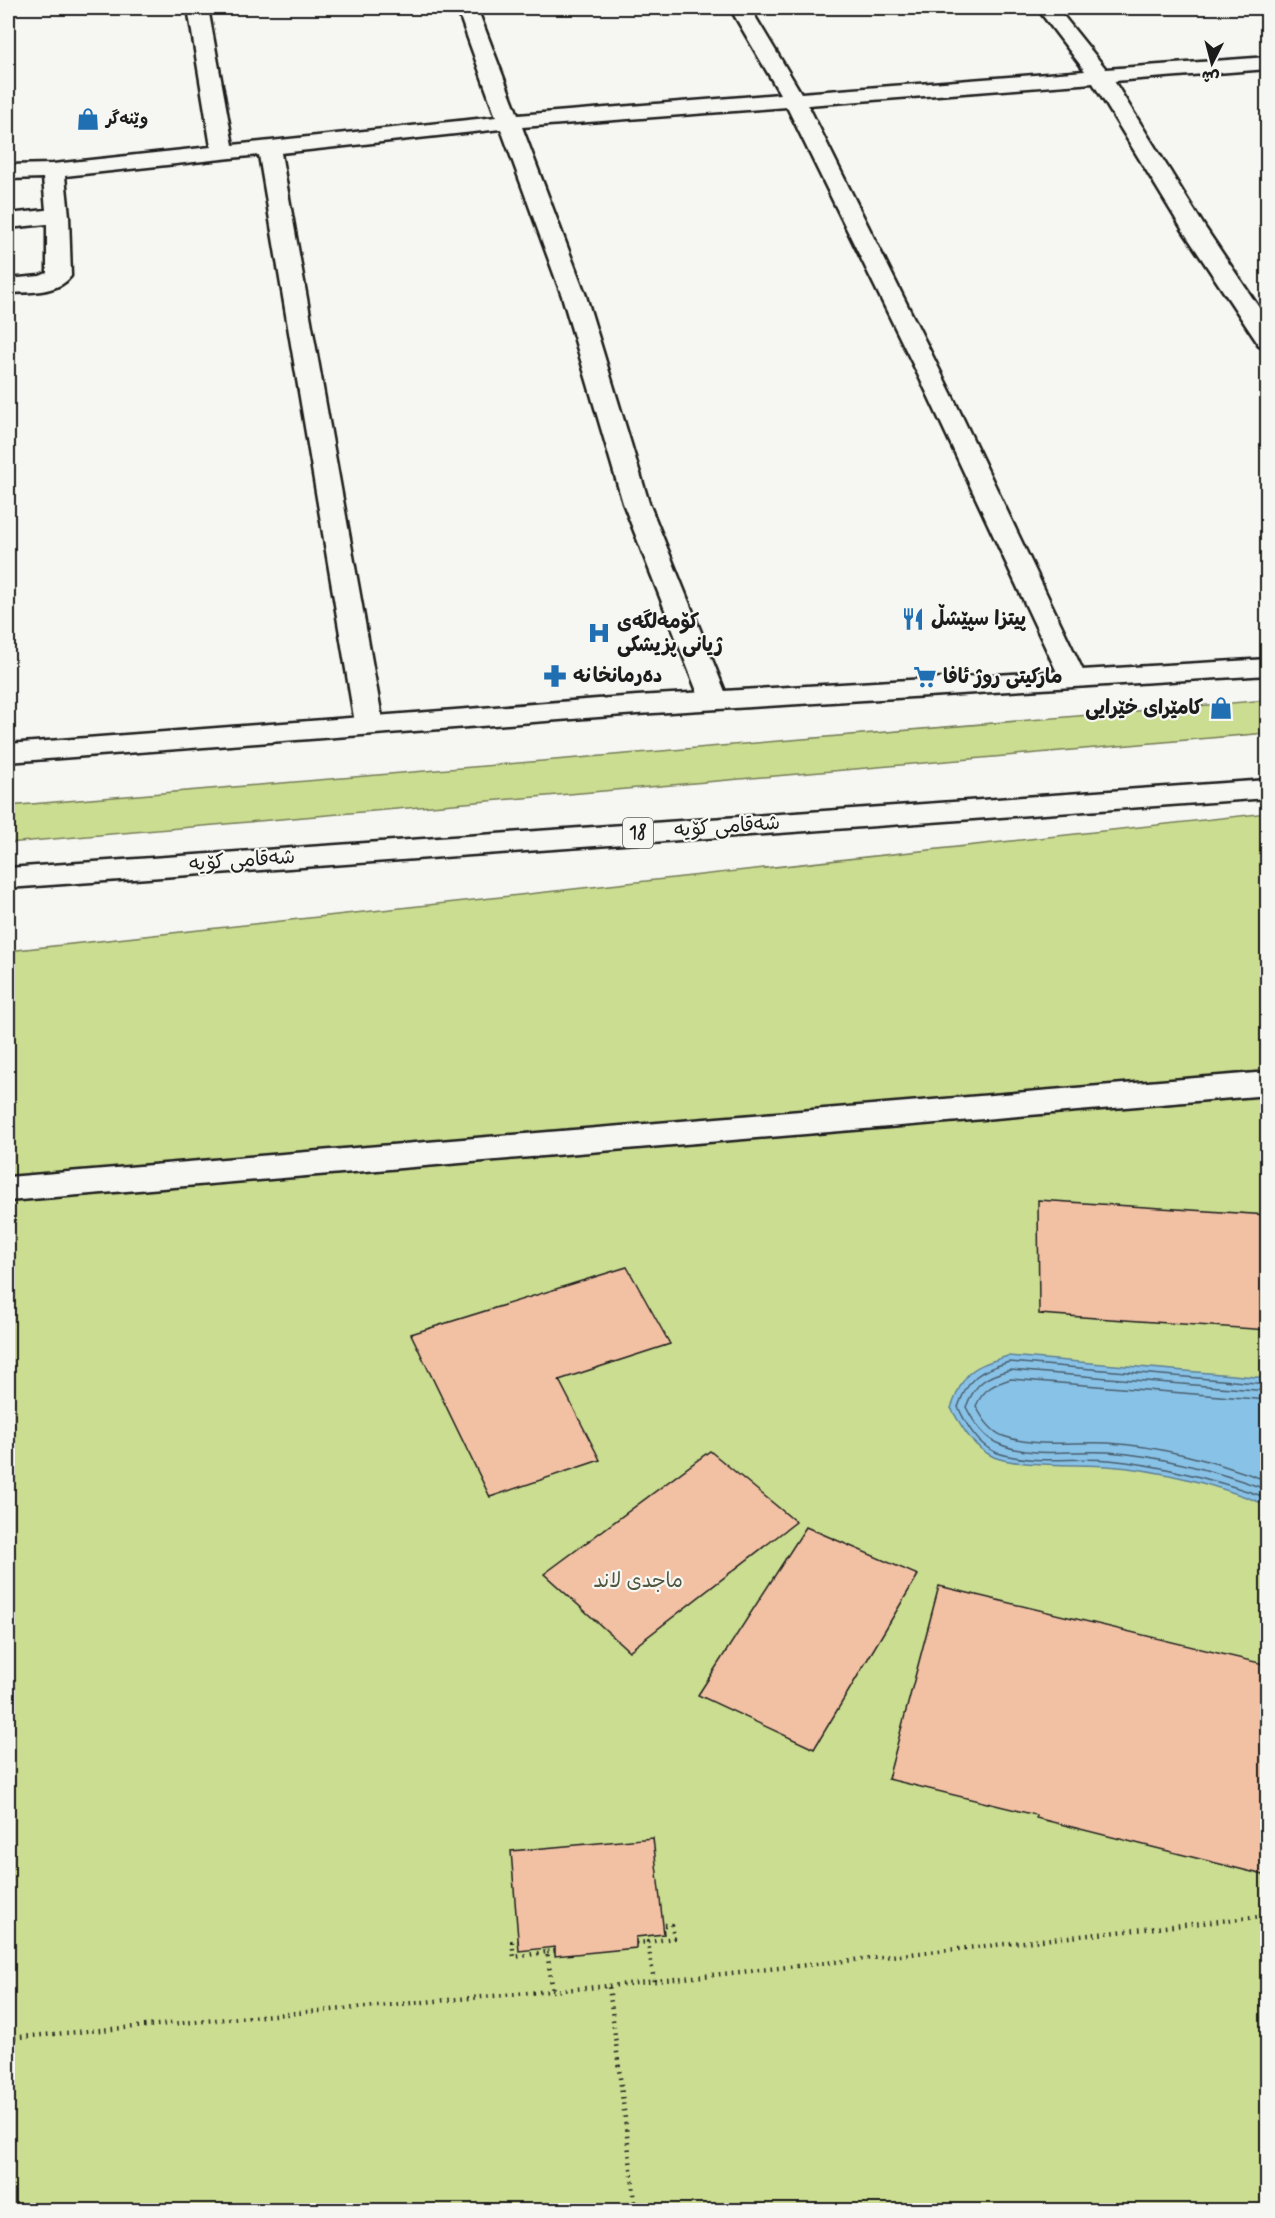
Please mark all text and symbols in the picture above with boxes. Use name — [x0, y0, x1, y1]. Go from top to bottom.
north arrow — [1182, 33, 1242, 93]
text: ش — [1201, 65, 1220, 88]
shop icon: وێنەگر — [75, 106, 101, 132]
place label: وێنەگر — [104, 109, 148, 130]
place label: پیتزا سپێشڵ — [931, 603, 1026, 633]
restaurant icon: پیتزا سپێشڵ — [900, 606, 926, 632]
place label: کۆمەلگەی ژیانی پزیشکی — [617, 609, 723, 659]
hospital icon: کۆمەلگەی ژیانی پزیشکی — [586, 620, 612, 646]
pharmacy icon: دەرمانخانە — [542, 663, 568, 689]
place label: دەرمانخانە — [573, 663, 662, 690]
supermarket icon: ماركيتى روژ ئافا — [912, 664, 938, 690]
place label: ماركيتى روژ ئافا — [943, 664, 1063, 691]
place label: كامێرای خێرایی — [1085, 695, 1203, 722]
shop icon: كامێرای خێرایی — [1208, 695, 1234, 721]
street label: شەقامی کۆیە — [673, 810, 781, 844]
road number: 18 — [623, 818, 653, 848]
street label: شەقامی کۆیە — [188, 844, 296, 878]
park label: ماجدی لاند — [593, 1568, 683, 1595]

